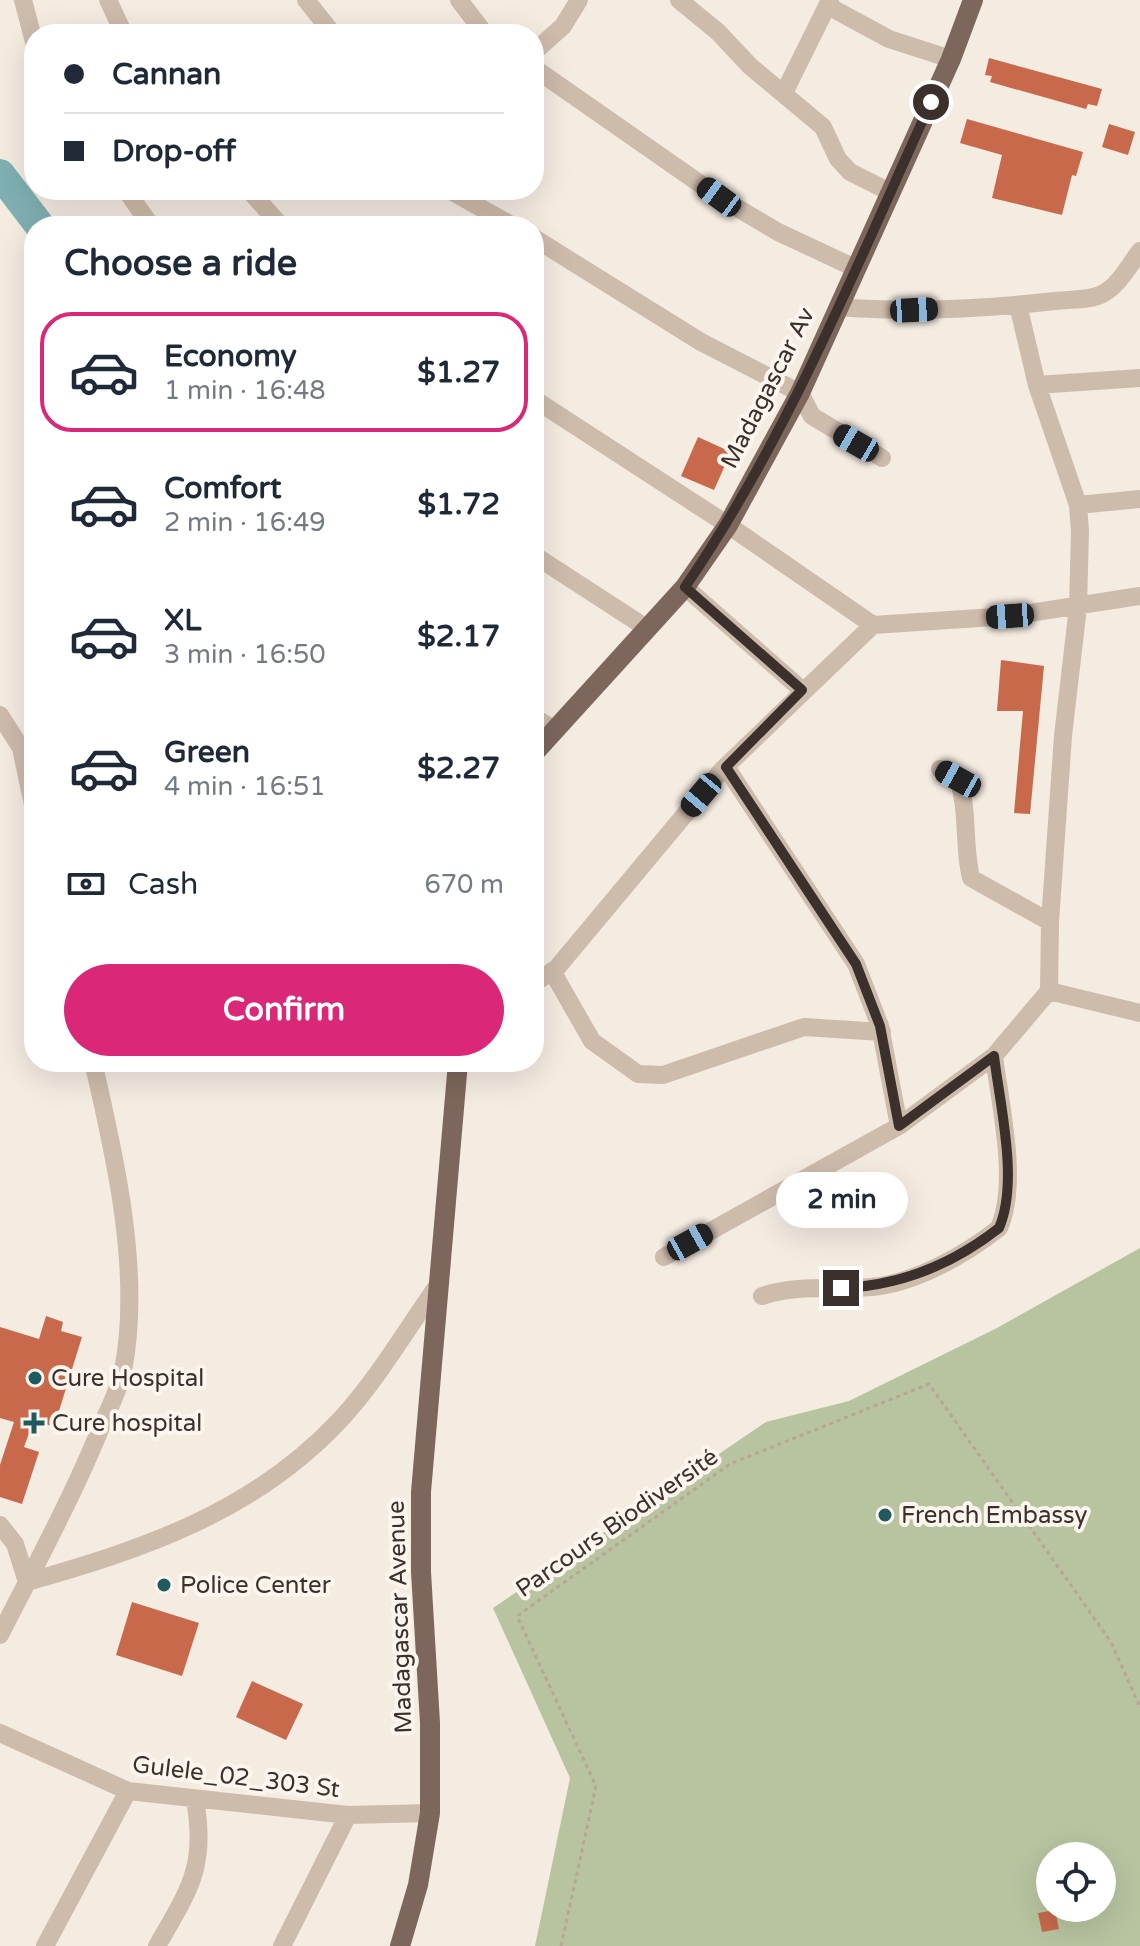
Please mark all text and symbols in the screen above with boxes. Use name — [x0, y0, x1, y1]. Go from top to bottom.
text: Cannan — [112, 56, 221, 93]
route start — [913, 84, 949, 120]
text: Drop-off — [112, 133, 236, 170]
car — [693, 173, 745, 221]
text: Choose a ride — [64, 242, 297, 285]
car — [889, 297, 939, 323]
street label: Madagascar Av — [715, 302, 821, 473]
icon: car — [68, 336, 140, 408]
text: Economy — [164, 338, 297, 375]
text: $1.27 — [417, 354, 500, 391]
text: 1 min · 16:48 — [164, 375, 326, 406]
car — [829, 421, 883, 465]
icon: car — [68, 468, 140, 540]
text: Comfort — [164, 470, 282, 507]
text: $1.72 — [418, 486, 500, 523]
text: 2 min · 16:49 — [164, 507, 326, 538]
icon: car — [68, 600, 140, 672]
text: XL — [164, 602, 201, 639]
car — [985, 602, 1035, 630]
text: $2.17 — [417, 618, 500, 655]
text: 3 min · 16:50 — [164, 639, 326, 670]
icon: car — [68, 732, 140, 804]
text: Green — [164, 734, 250, 771]
text: $2.27 — [417, 750, 500, 787]
car — [931, 757, 985, 801]
car — [676, 769, 726, 821]
text: 4 min · 16:51 — [164, 771, 326, 802]
icon: cash — [64, 862, 108, 906]
text: Cash — [128, 866, 198, 903]
text: 670 m — [424, 869, 504, 900]
button: Confirm — [64, 964, 504, 1056]
callout: 2 min — [775, 1172, 907, 1228]
text: 2 min — [807, 1184, 877, 1215]
car — [663, 1220, 717, 1264]
route end — [823, 1270, 859, 1306]
place label: Cure Hospital — [51, 1364, 204, 1393]
marker: Cure Hospital — [26, 1369, 44, 1387]
place label: Cure hospital — [52, 1409, 202, 1438]
marker: Cure hospital — [23, 1412, 45, 1434]
street label: Parcours Biodiversité — [510, 1442, 724, 1604]
street label: Madagascar Avenue — [381, 1500, 419, 1734]
place label: French Embassy — [901, 1501, 1087, 1530]
marker: French Embassy — [876, 1506, 894, 1524]
place label: Police Center — [180, 1571, 332, 1600]
marker: Police Center — [155, 1576, 173, 1594]
street label: Gulele_02_303 St — [131, 1750, 341, 1804]
map controls — [1036, 1842, 1116, 1922]
button: locate — [1036, 1842, 1116, 1922]

